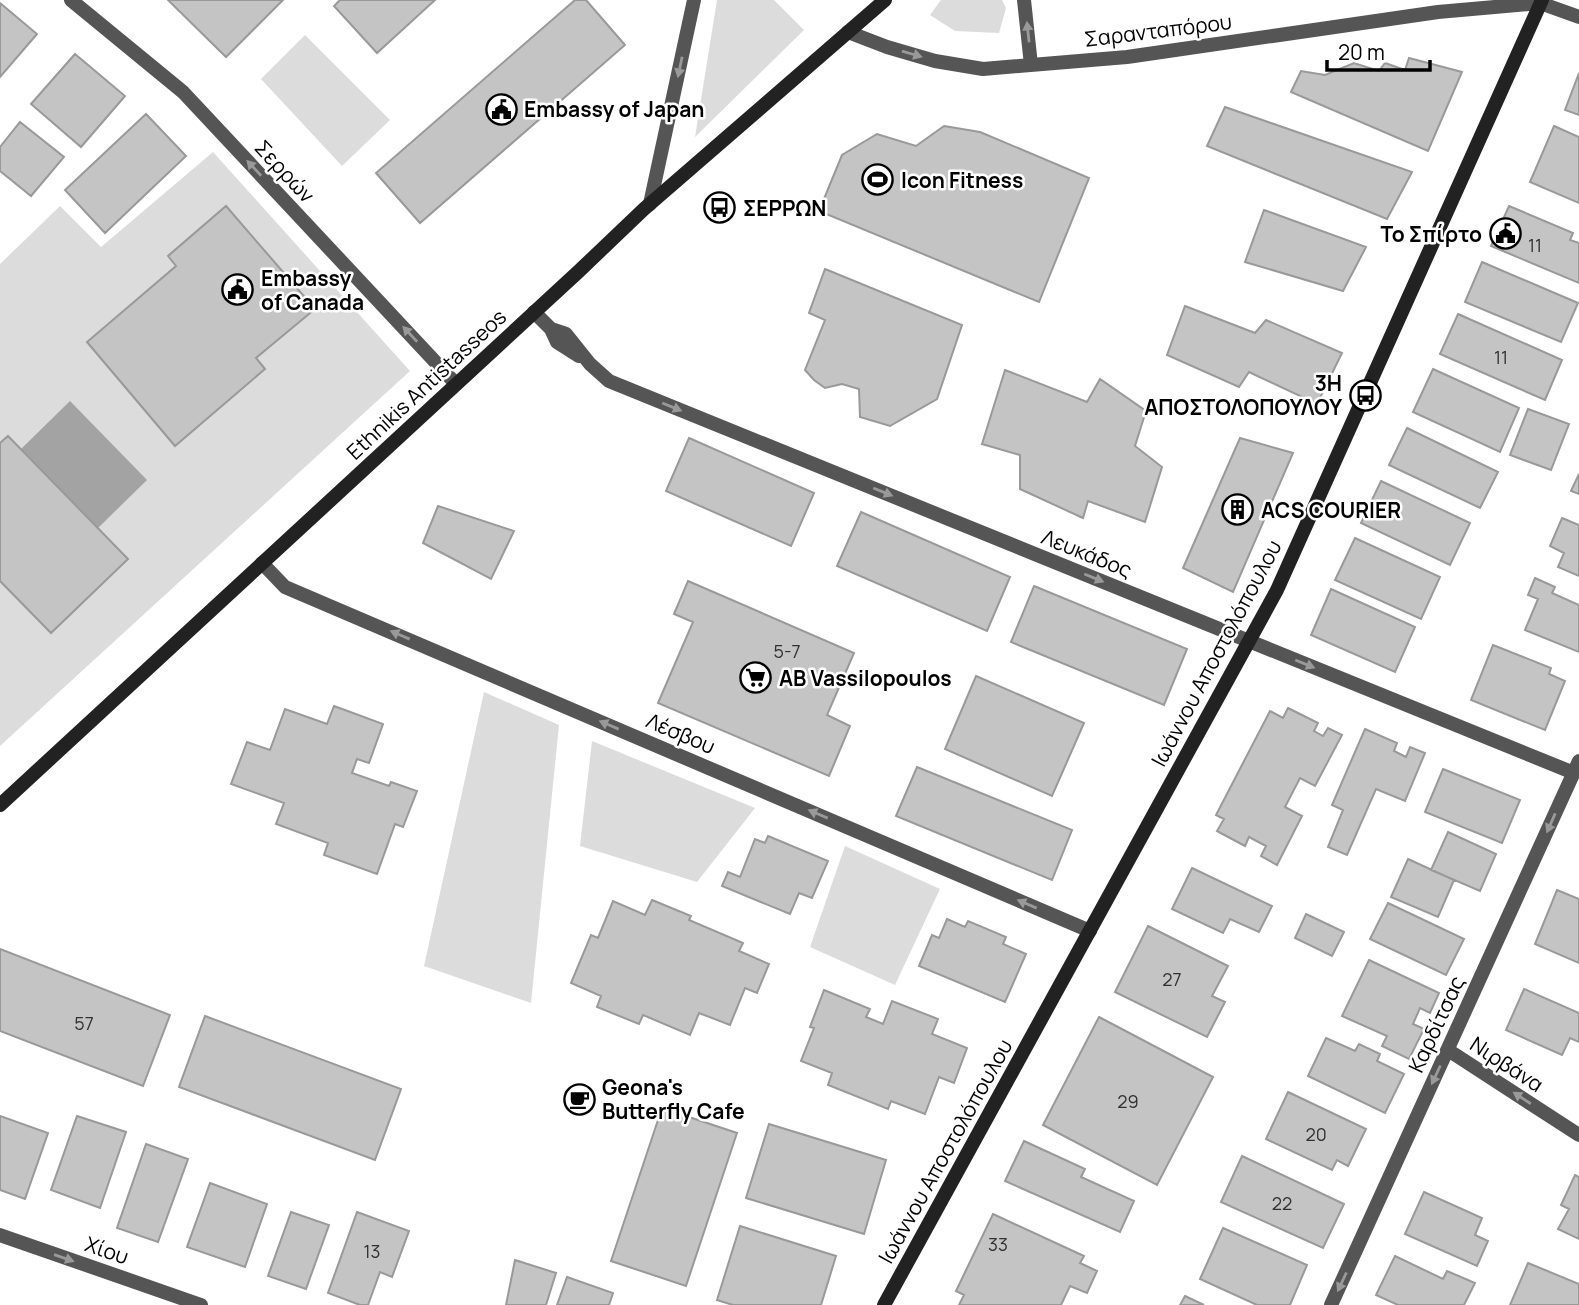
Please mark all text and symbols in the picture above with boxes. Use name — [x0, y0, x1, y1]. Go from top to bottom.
street label: Σαρανταπόρου — [1083, 7, 1233, 53]
one-way arrow — [1022, 21, 1033, 43]
scale bar — [1327, 28, 1430, 72]
text: 20 m — [1338, 38, 1385, 66]
one-way arrow — [902, 50, 923, 60]
one-way arrow — [674, 56, 685, 78]
public building icon: Embassy of Japan — [484, 92, 518, 126]
place label: Embassy of Japan — [524, 95, 704, 123]
street label: Σερρών — [249, 134, 321, 209]
one-way arrow — [247, 160, 263, 177]
sports icon: Icon Fitness — [861, 163, 895, 197]
place label: Icon Fitness — [901, 166, 1023, 194]
bus stop icon: ΣΕΡΡΩΝ — [703, 191, 737, 225]
place label: ΣΕΡΡΩΝ — [743, 194, 826, 222]
public building icon: Το Σπίρτο — [1488, 217, 1522, 251]
place label: Το Σπίρτο — [1381, 220, 1482, 248]
house number: 11 — [1528, 233, 1542, 257]
place label: Embassy of Canada — [261, 264, 364, 316]
public building icon: Embassy of Canada — [221, 273, 255, 307]
street label: Ethnikis Antistasseos — [340, 303, 512, 465]
one-way arrow — [401, 326, 418, 343]
house number: 11 — [1494, 345, 1508, 369]
place label: 3Η ΑΠΟΣΤΟΛΟΠΟΥΛΟΥ — [1144, 369, 1342, 421]
bus stop icon: 3Η ΑΠΟΣΤΟΛΟΠΟΥΛΟΥ — [1348, 378, 1382, 412]
one-way arrow — [662, 401, 683, 412]
one-way arrow — [873, 487, 894, 498]
building icon: ACS COURIER — [1221, 493, 1255, 527]
place label: ACS COURIER — [1261, 496, 1401, 524]
street label: Λευκάδος — [1038, 522, 1136, 584]
street label: Ιωάννου Αποστολόπουλου — [1144, 535, 1288, 771]
one-way arrow — [1083, 572, 1104, 583]
one-way arrow — [389, 630, 410, 641]
house number: 5-7 — [774, 639, 801, 663]
one-way arrow — [1294, 658, 1315, 669]
supermarket icon: AB Vassilopoulos — [739, 661, 773, 695]
place label: AB Vassilopoulos — [779, 664, 952, 692]
street label: Λέσβου — [642, 706, 720, 760]
one-way arrow — [599, 719, 619, 731]
one-way arrow — [807, 809, 828, 820]
one-way arrow — [1545, 813, 1557, 833]
one-way arrow — [1017, 898, 1037, 910]
house number: 27 — [1162, 967, 1182, 991]
street label: Καρδίτσας — [1401, 971, 1471, 1077]
house number: 57 — [74, 1011, 94, 1035]
street label: Νιρβάνα — [1465, 1030, 1549, 1098]
street label: Ιωάννου Αποστολόπουλου — [872, 1034, 1018, 1268]
one-way arrow — [1431, 1065, 1442, 1085]
place label: Geona's Butterfly Cafe — [602, 1073, 745, 1125]
cafe icon: Geona's Butterfly Cafe — [562, 1082, 596, 1116]
house number: 29 — [1117, 1089, 1139, 1113]
one-way arrow — [1512, 1092, 1531, 1105]
house number: 20 — [1305, 1122, 1327, 1146]
house number: 22 — [1272, 1191, 1292, 1215]
street label: Χίου — [82, 1230, 132, 1270]
house number: 33 — [988, 1232, 1008, 1256]
house number: 13 — [364, 1239, 380, 1263]
one-way arrow — [54, 1253, 75, 1264]
one-way arrow — [1336, 1271, 1347, 1292]

